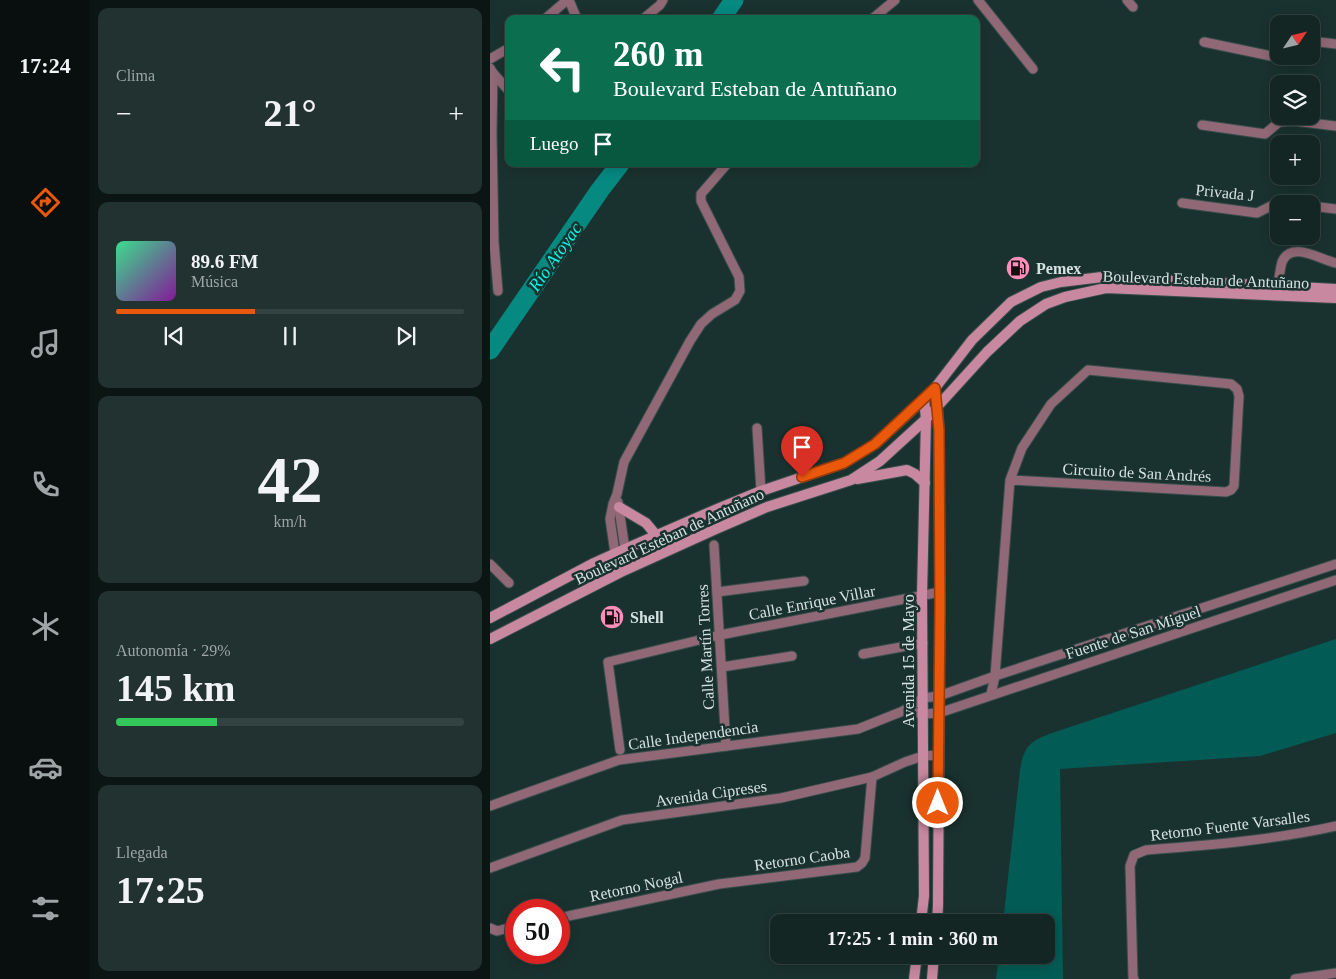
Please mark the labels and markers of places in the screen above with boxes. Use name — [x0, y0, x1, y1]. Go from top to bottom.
fuel station icon: Pemex — [1005, 255, 1031, 281]
place label: Pemex — [1036, 260, 1081, 277]
pin — [781, 426, 823, 477]
fuel station icon: Shell — [599, 604, 625, 630]
place label: Shell — [630, 609, 664, 626]

